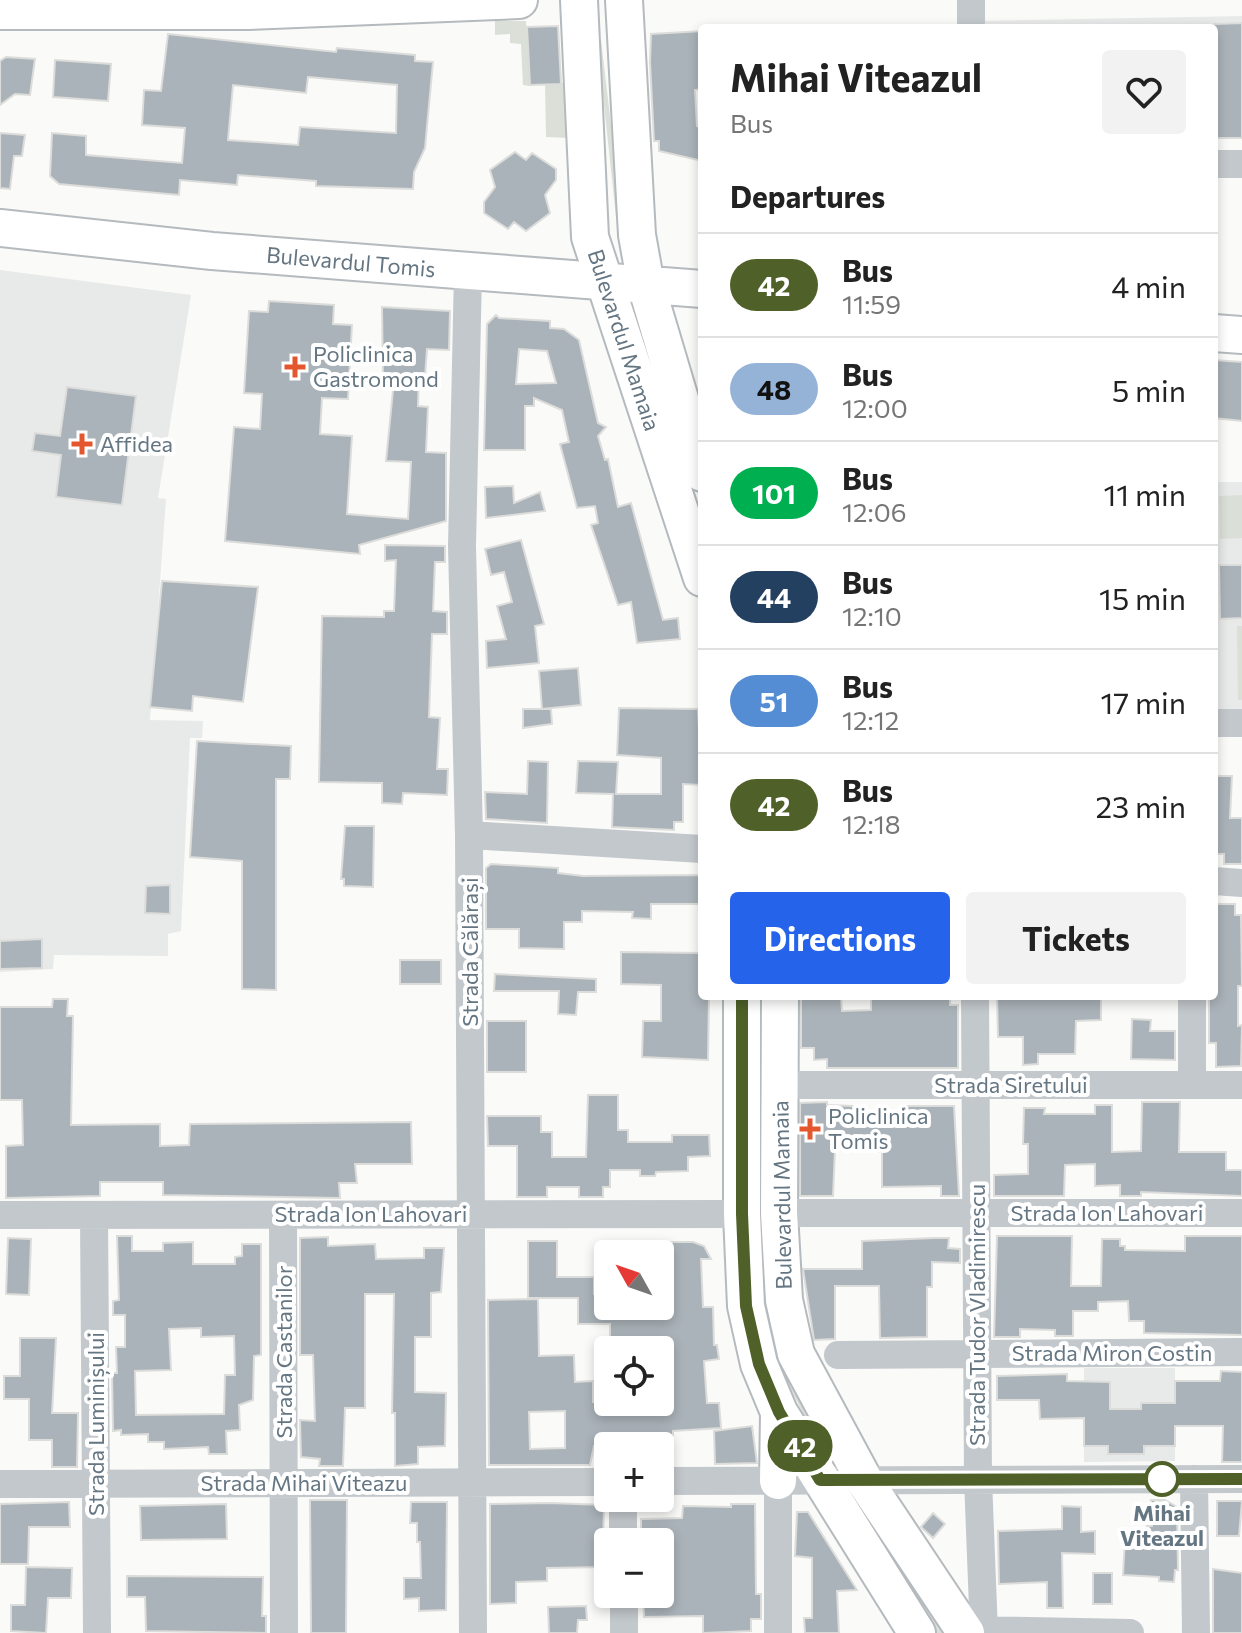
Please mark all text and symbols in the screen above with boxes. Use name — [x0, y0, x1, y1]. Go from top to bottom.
button: heart — [1102, 50, 1186, 134]
text: Mihai Viteazul — [730, 53, 982, 100]
text: Bus — [730, 107, 773, 138]
text: Departures — [730, 177, 885, 214]
street label: Bulevardul Tomis — [265, 241, 437, 282]
street label: Bulevardul Mamaia — [582, 246, 667, 434]
text: Bus — [842, 251, 893, 288]
text: 4 min — [1111, 267, 1186, 304]
text: 42 — [758, 268, 790, 302]
text: 11:59 — [842, 288, 901, 319]
place label: Policlinica Gastromond — [313, 340, 439, 392]
text: Bus — [842, 355, 893, 392]
marker: Policlinica Gastromond — [284, 356, 306, 378]
text: 5 min — [1112, 371, 1186, 408]
text: 48 — [757, 372, 791, 406]
text: 12:00 — [842, 392, 908, 423]
place label: Affidea — [100, 430, 173, 457]
marker: Affidea — [71, 433, 93, 455]
text: Bus — [842, 459, 893, 496]
text: 11 min — [1104, 475, 1186, 512]
text: 101 — [752, 476, 796, 510]
text: 12:06 — [842, 496, 906, 527]
text: Bus — [842, 563, 893, 600]
text: 15 min — [1099, 579, 1186, 616]
text: 44 — [757, 580, 791, 614]
text: 12:10 — [842, 600, 902, 631]
text: Bus — [842, 667, 893, 704]
text: 17 min — [1101, 683, 1186, 720]
text: 51 — [760, 684, 789, 718]
text: 12:12 — [842, 704, 899, 735]
text: Bus — [842, 771, 893, 808]
text: 23 min — [1095, 787, 1186, 824]
text: 42 — [758, 788, 790, 822]
text: 12:18 — [842, 808, 901, 839]
street label: Strada Călărași — [456, 877, 484, 1027]
button: Directions — [730, 892, 950, 984]
button: Tickets — [966, 892, 1186, 984]
street label: Strada Siretului — [934, 1071, 1088, 1098]
street label: Bulevardul Mamaia — [766, 1100, 797, 1290]
place label: Policlinica Tomis — [828, 1102, 929, 1154]
marker: Policlinica Tomis — [799, 1118, 821, 1140]
street label: Strada Tudor Vladimirescu — [963, 1184, 990, 1446]
street label: Strada Ion Lahovari — [1011, 1199, 1203, 1226]
street label: Strada Ion Lahovari — [275, 1200, 467, 1227]
north arrow — [594, 1240, 674, 1320]
map controls — [594, 1240, 674, 1608]
street label: Strada Castanilor — [270, 1265, 297, 1439]
street label: Strada Luminișului — [82, 1332, 110, 1516]
button: locate — [594, 1336, 674, 1416]
street label: Strada Miron Costin — [1012, 1339, 1212, 1366]
line badge: 42 — [764, 1420, 836, 1472]
text: 42 — [784, 1429, 816, 1463]
button: + — [594, 1432, 674, 1512]
marker: Mihai Viteazul — [1145, 1462, 1179, 1496]
street label: Strada Mihai Viteazu — [201, 1469, 407, 1496]
place label: Mihai Viteazul — [1120, 1499, 1204, 1551]
button: − — [594, 1528, 674, 1608]

